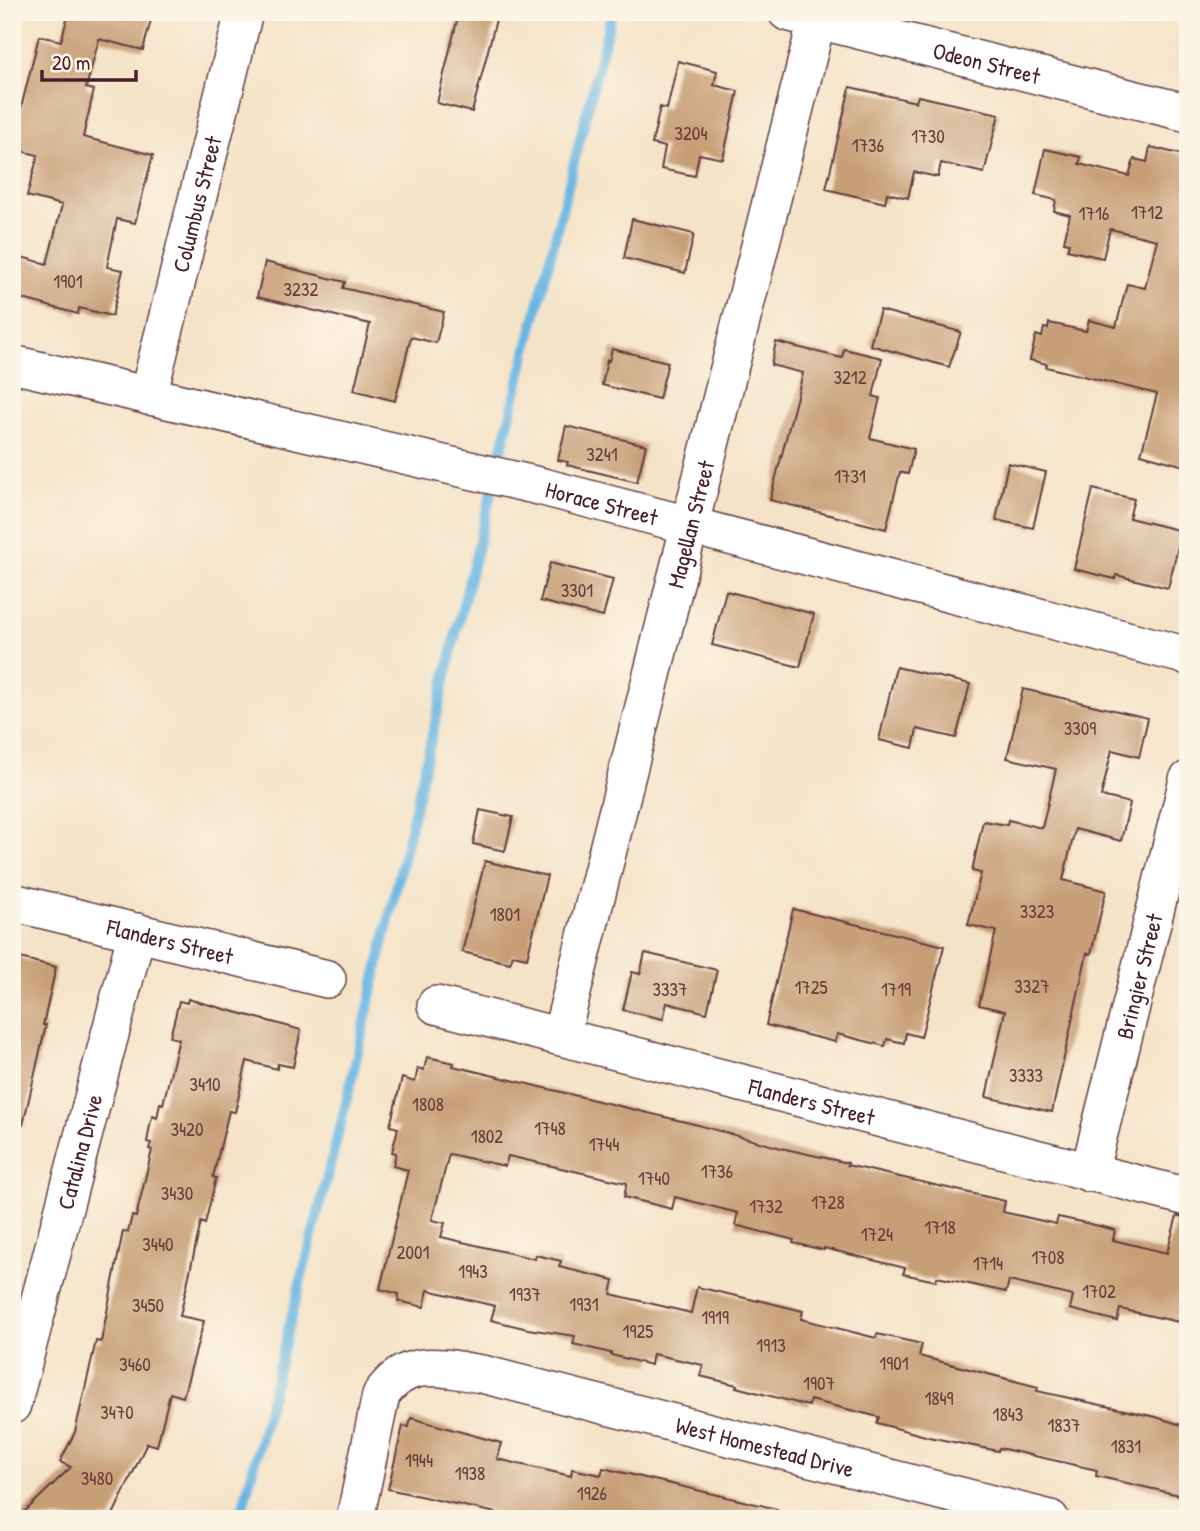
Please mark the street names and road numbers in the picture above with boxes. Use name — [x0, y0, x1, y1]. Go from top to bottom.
street label: Odeon Street — [930, 34, 1045, 91]
street label: Columbus Street — [164, 132, 228, 275]
street label: Magellan Street — [659, 456, 721, 591]
street label: Horace Street — [542, 473, 662, 532]
street label: Bringier Street — [1108, 909, 1170, 1042]
street label: Flanders Street — [103, 910, 238, 971]
street label: Flanders Street — [745, 1070, 879, 1132]
street label: Catalina Drive — [49, 1091, 109, 1213]
street label: West Homestead Drive — [673, 1409, 857, 1484]

